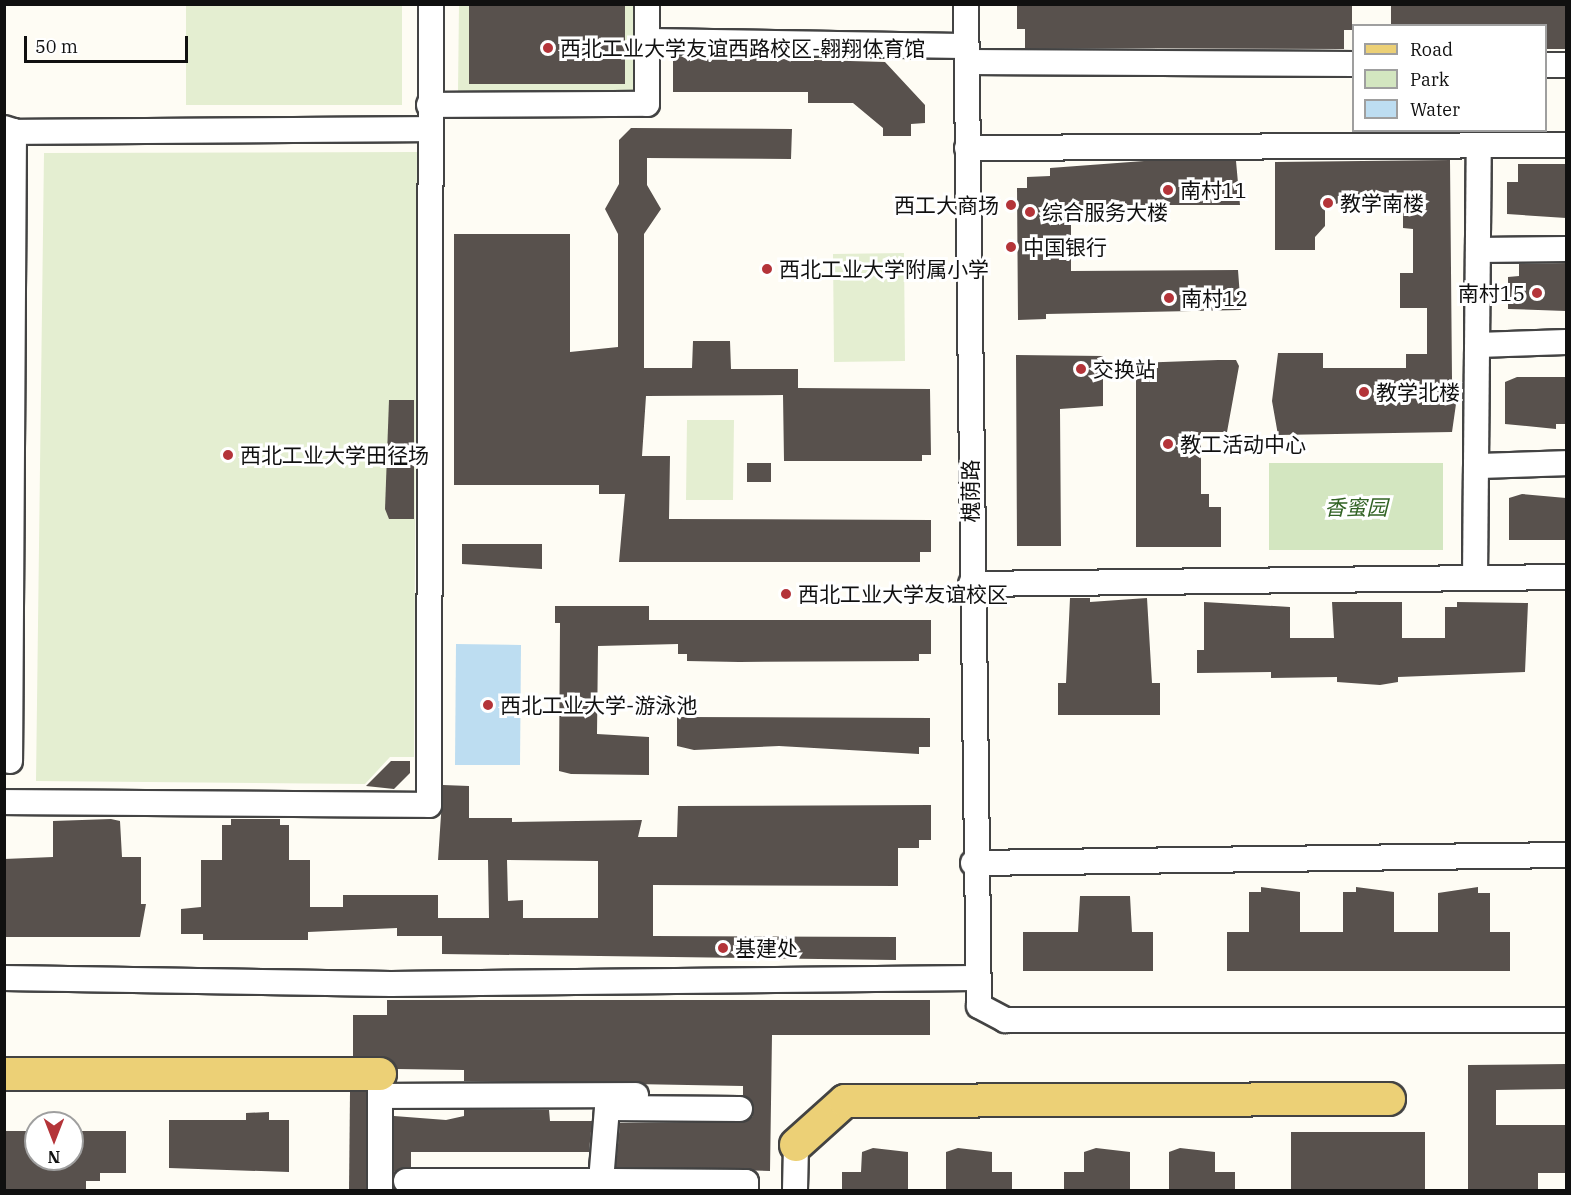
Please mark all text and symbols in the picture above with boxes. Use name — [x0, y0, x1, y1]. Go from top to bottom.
scale bar — [27, 24, 190, 62]
legend — [1352, 24, 1547, 132]
text: 50 m — [35, 35, 78, 58]
place label: 西北工业大学友谊西路校区-翱翔体育馆 — [560, 35, 925, 61]
text: Road — [1410, 38, 1453, 61]
marker: 西北工业大学友谊西路校区-翱翔体育馆 — [541, 41, 555, 55]
text: Park — [1410, 68, 1449, 91]
text: Water — [1410, 98, 1460, 121]
place label: 南村11 — [1180, 177, 1247, 203]
marker: 南村11 — [1161, 183, 1175, 197]
place label: 教学南楼 — [1340, 190, 1424, 216]
place label: 西工大商场 — [894, 192, 999, 218]
marker: 教学南楼 — [1321, 196, 1335, 210]
marker: 西工大商场 — [1004, 198, 1018, 212]
place label: 综合服务大楼 — [1042, 199, 1168, 225]
marker: 综合服务大楼 — [1023, 205, 1037, 219]
place label: 中国银行 — [1023, 234, 1107, 260]
marker: 中国银行 — [1004, 240, 1018, 254]
place label: 西北工业大学附属小学 — [779, 256, 989, 282]
marker: 西北工业大学附属小学 — [760, 262, 774, 276]
place label: 南村15 — [1458, 280, 1525, 306]
place label: 南村12 — [1181, 285, 1248, 311]
marker: 南村15 — [1530, 286, 1544, 300]
marker: 南村12 — [1162, 291, 1176, 305]
place label: 交换站 — [1093, 356, 1156, 382]
marker: 交换站 — [1074, 362, 1088, 376]
place label: 教学北楼 — [1376, 379, 1460, 405]
marker: 教学北楼 — [1357, 385, 1371, 399]
place label: 教工活动中心 — [1180, 431, 1306, 457]
marker: 教工活动中心 — [1161, 437, 1175, 451]
place label: 西北工业大学田径场 — [240, 442, 429, 468]
marker: 西北工业大学田径场 — [221, 448, 235, 462]
street label: 槐荫路 — [957, 460, 983, 522]
park label: 香蜜园 — [1325, 494, 1387, 520]
place label: 西北工业大学友谊校区 — [798, 581, 1008, 607]
marker: 西北工业大学友谊校区 — [779, 587, 793, 601]
place label: 西北工业大学-游泳池 — [500, 692, 697, 718]
marker: 西北工业大学-游泳池 — [481, 698, 495, 712]
place label: 基建处 — [735, 935, 798, 961]
marker: 基建处 — [716, 941, 730, 955]
north arrow — [24, 1111, 84, 1171]
text: N — [48, 1147, 60, 1167]

